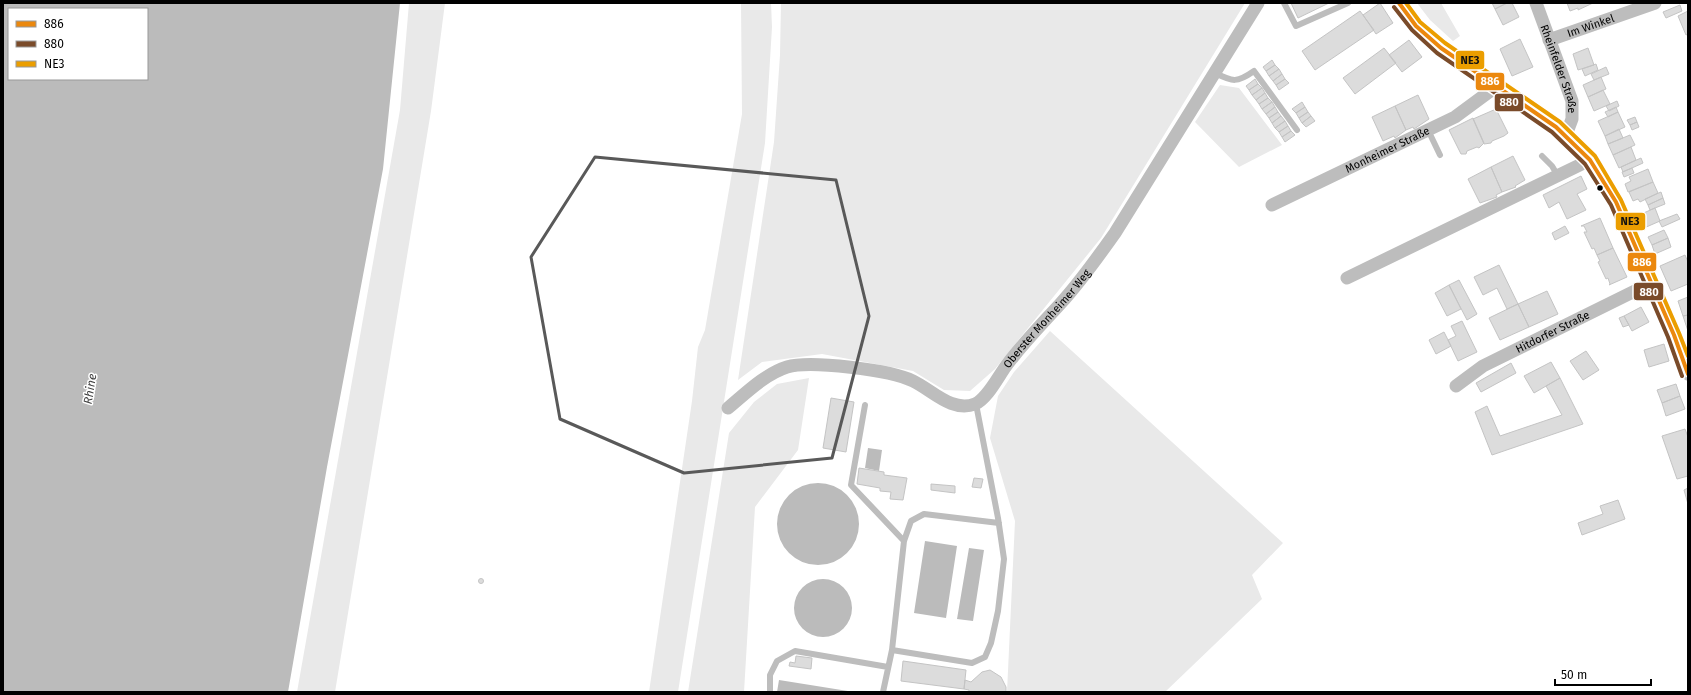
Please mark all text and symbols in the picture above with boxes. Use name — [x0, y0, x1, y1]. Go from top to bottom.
legend — [8, 8, 148, 80]
street label: Im Winkel — [1565, 11, 1616, 40]
text: 886 — [44, 17, 64, 31]
street label: Rheinfelder Straße — [1538, 23, 1579, 113]
text: 880 — [44, 37, 64, 51]
line badge: NE3 — [1455, 50, 1485, 70]
text: NE3 — [1461, 54, 1480, 67]
text: NE3 — [44, 57, 65, 71]
line badge: 886 — [1475, 72, 1505, 91]
text: 886 — [1481, 75, 1500, 88]
line badge: 880 — [1494, 93, 1524, 112]
text: 880 — [1499, 96, 1519, 109]
street label: Monheimer Straße — [1343, 124, 1432, 175]
unlabelled marker — [1595, 183, 1605, 193]
line badge: NE3 — [1615, 212, 1646, 231]
text: NE3 — [1621, 215, 1640, 228]
line badge: 886 — [1627, 252, 1657, 272]
text: 886 — [1633, 256, 1652, 269]
street label: Oberster Monheimer Weg — [1000, 266, 1093, 371]
line badge: 880 — [1633, 282, 1664, 301]
text: 880 — [1639, 286, 1659, 299]
street label: Hitdorfer Straße — [1513, 308, 1591, 355]
water label: Rhine — [81, 373, 99, 405]
scale bar — [1555, 661, 1651, 687]
text: 50 m — [1561, 668, 1587, 682]

